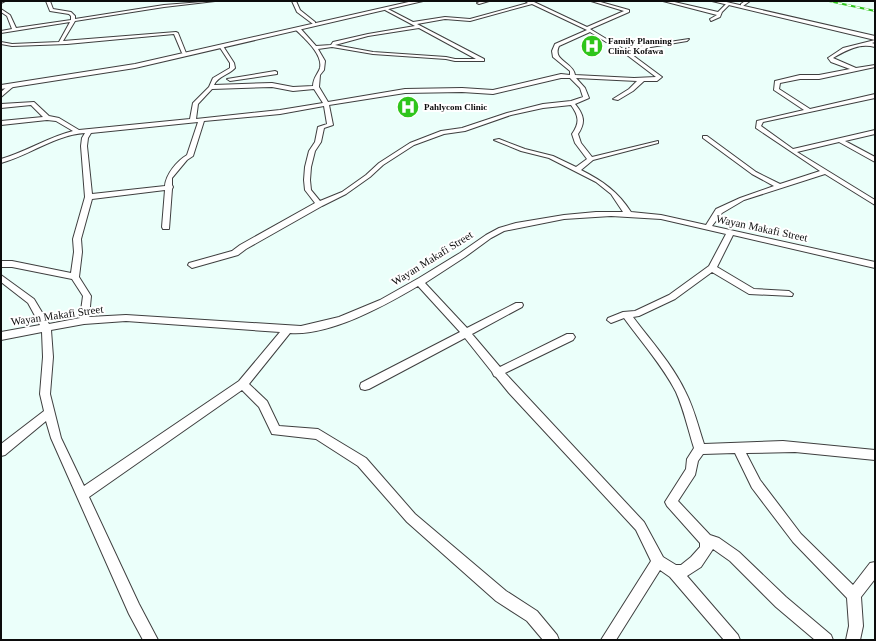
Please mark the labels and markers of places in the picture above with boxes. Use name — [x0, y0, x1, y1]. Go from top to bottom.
hospital icon: Family Planning Clinic Kofawa — [579, 33, 605, 59]
place label: Family Planning Clinic Kofawa — [608, 36, 672, 56]
hospital icon: Pahlycom Clinic — [395, 94, 421, 120]
place label: Pahlycom Clinic — [424, 102, 487, 112]

